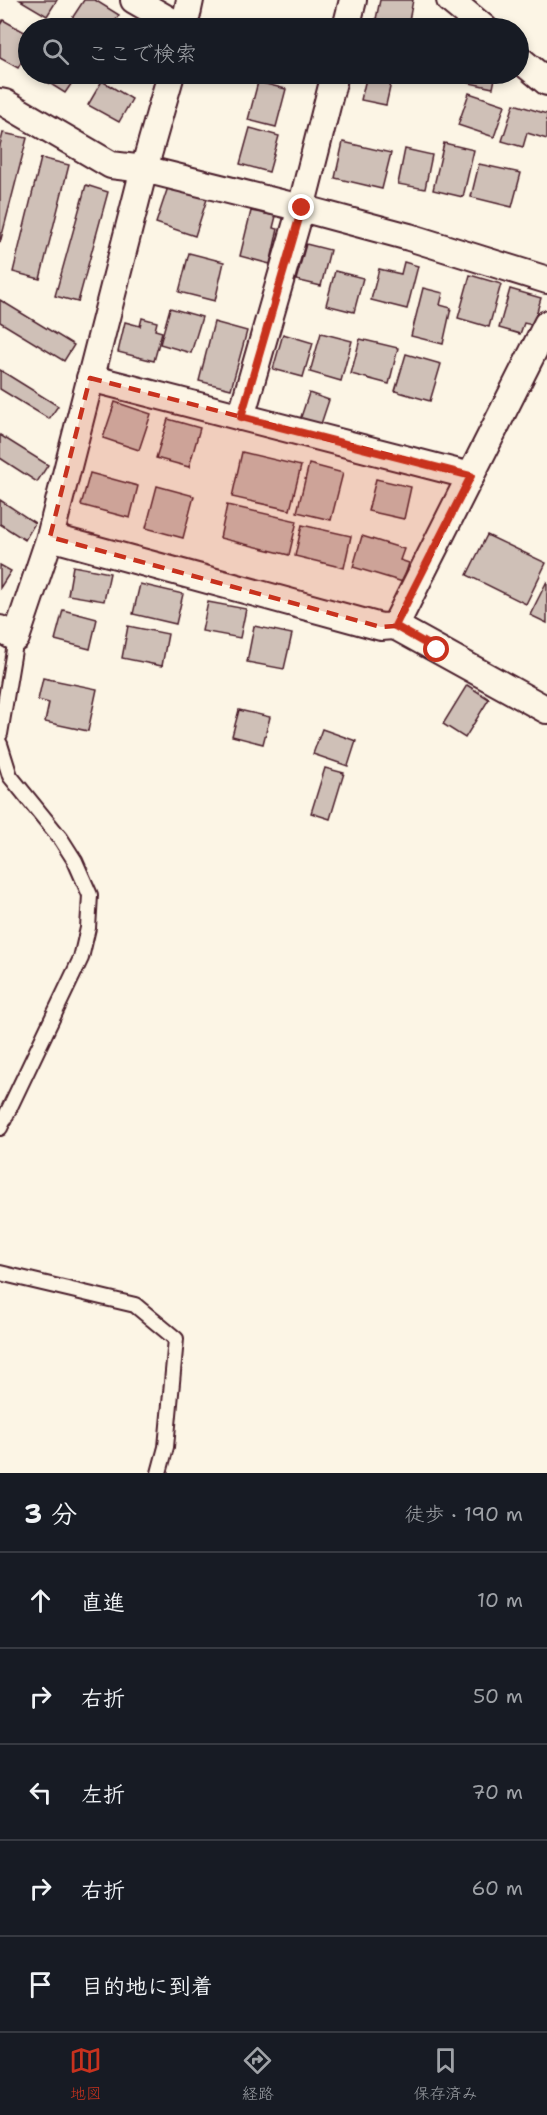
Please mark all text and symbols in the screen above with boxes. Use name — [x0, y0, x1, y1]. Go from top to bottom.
search box — [18, 18, 529, 84]
icon: search — [39, 35, 72, 68]
text: ここで検索 — [87, 39, 197, 68]
route end — [288, 194, 314, 220]
route start — [423, 636, 449, 662]
text: 3 分 — [24, 1496, 77, 1531]
text: 徒歩 · 190 m — [404, 1501, 523, 1527]
icon: ahead — [24, 1584, 57, 1617]
text: 10 m — [477, 1587, 523, 1613]
text: 直進 — [81, 1588, 125, 1617]
icon: right — [24, 1680, 57, 1713]
text: 50 m — [473, 1683, 523, 1709]
text: 右折 — [81, 1684, 125, 1713]
icon: left — [24, 1776, 57, 1809]
text: 70 m — [471, 1779, 523, 1805]
text: 左折 — [81, 1780, 125, 1809]
icon: right — [24, 1872, 57, 1905]
text: 60 m — [471, 1875, 523, 1901]
text: 右折 — [81, 1876, 125, 1905]
icon: arrive — [24, 1968, 57, 2001]
text: 目的地に到着 — [81, 1972, 213, 2001]
tab: 地図 — [69, 2044, 102, 2104]
tab: 経路 — [241, 2044, 274, 2104]
tab: 保存済み — [413, 2044, 477, 2104]

